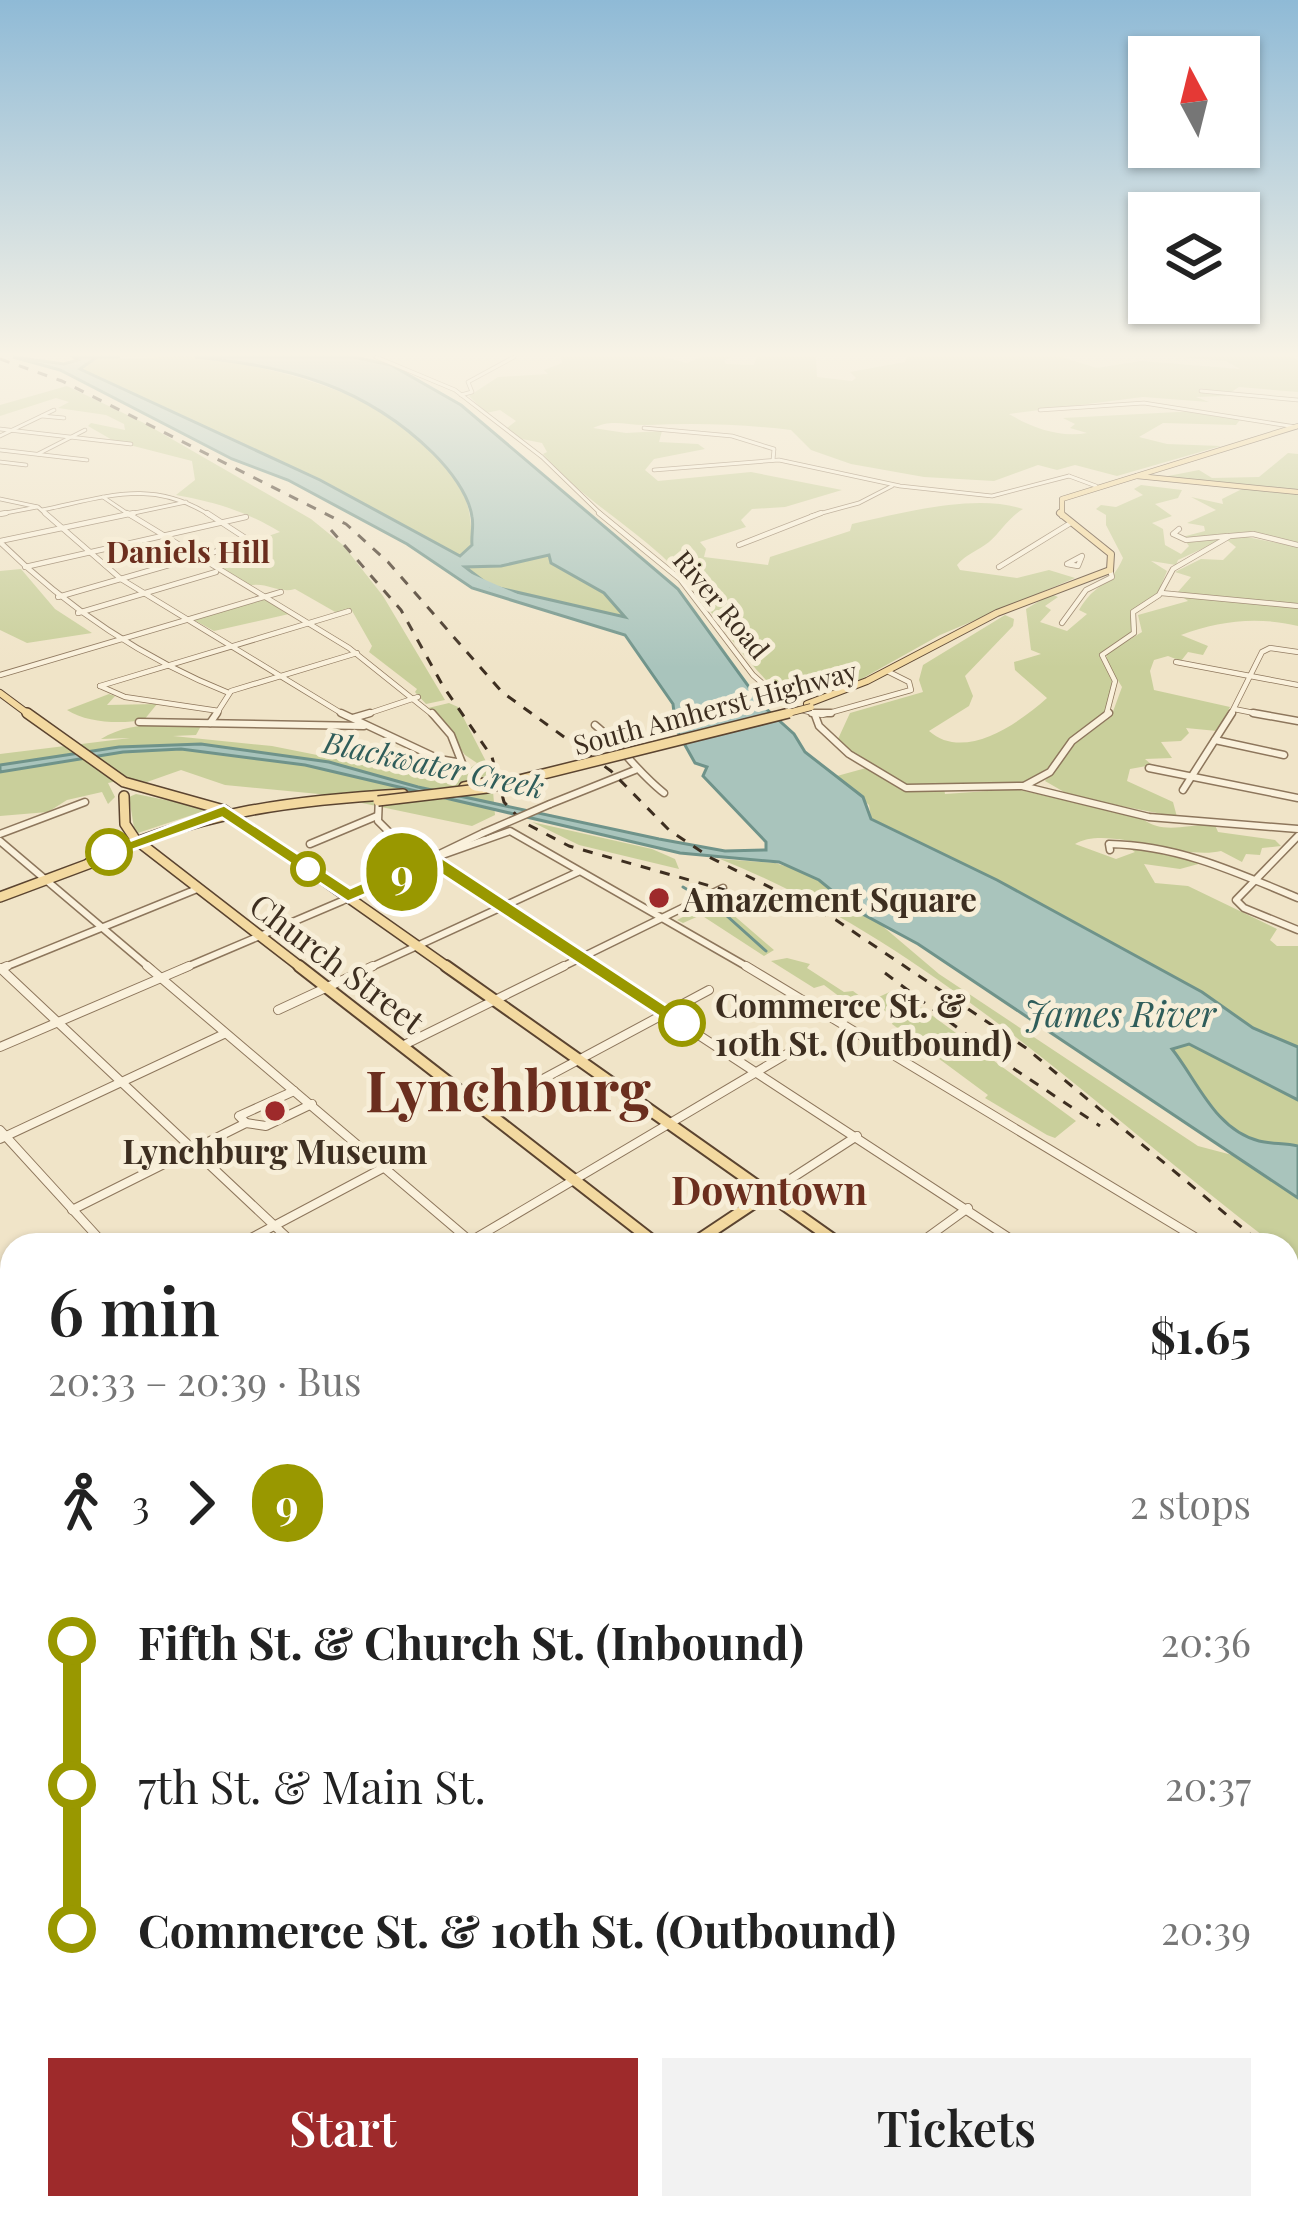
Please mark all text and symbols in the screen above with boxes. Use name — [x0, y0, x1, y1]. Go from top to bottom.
north arrow — [1128, 36, 1260, 168]
map controls — [1128, 36, 1260, 324]
button: layers — [1128, 192, 1260, 324]
district label: Daniels Hill — [106, 531, 270, 571]
street label: River Road — [666, 542, 778, 666]
street label: South Amherst Highway — [569, 652, 861, 762]
water label: Blackwater Creek — [319, 721, 548, 807]
unlabelled marker — [87, 830, 131, 874]
line badge: 9 — [363, 833, 441, 911]
text: 9 — [390, 844, 414, 900]
unlabelled marker — [292, 853, 324, 885]
place label: Amazement Square — [682, 876, 977, 920]
street label: Church Street — [242, 882, 435, 1043]
marker: Amazement Square — [646, 885, 672, 911]
place label: Commerce St. & 10th St. (Outbound) — [715, 982, 1012, 1064]
water label: James River — [1024, 988, 1218, 1036]
marker: Commerce St. & 10th St. (Outbound) — [660, 1001, 704, 1045]
district label: Lynchburg — [365, 1050, 651, 1126]
marker: Lynchburg Museum — [262, 1098, 288, 1124]
place label: Lynchburg Museum — [123, 1128, 428, 1172]
district label: Downtown — [671, 1163, 867, 1215]
text: 6 min — [48, 1265, 220, 1353]
text: $1.65 — [1150, 1305, 1251, 1365]
text: 20:33 – 20:39 · Bus — [48, 1354, 361, 1406]
icon: walk — [48, 1470, 114, 1536]
icon: forward — [168, 1470, 234, 1536]
text: 9 — [276, 1475, 299, 1531]
text: 3 — [132, 1477, 150, 1529]
text: 2 stops — [1130, 1477, 1251, 1529]
text: Fifth St. & Church St. (Inbound) — [138, 1611, 804, 1671]
text: 20:36 — [1161, 1615, 1251, 1667]
text: 7th St. & Main St. — [138, 1755, 486, 1815]
text: 20:37 — [1165, 1759, 1251, 1811]
text: Commerce St. & 10th St. (Outbound) — [138, 1899, 896, 1959]
text: 20:39 — [1161, 1903, 1251, 1955]
button: Start — [48, 2058, 638, 2196]
button: Tickets — [662, 2058, 1251, 2196]

